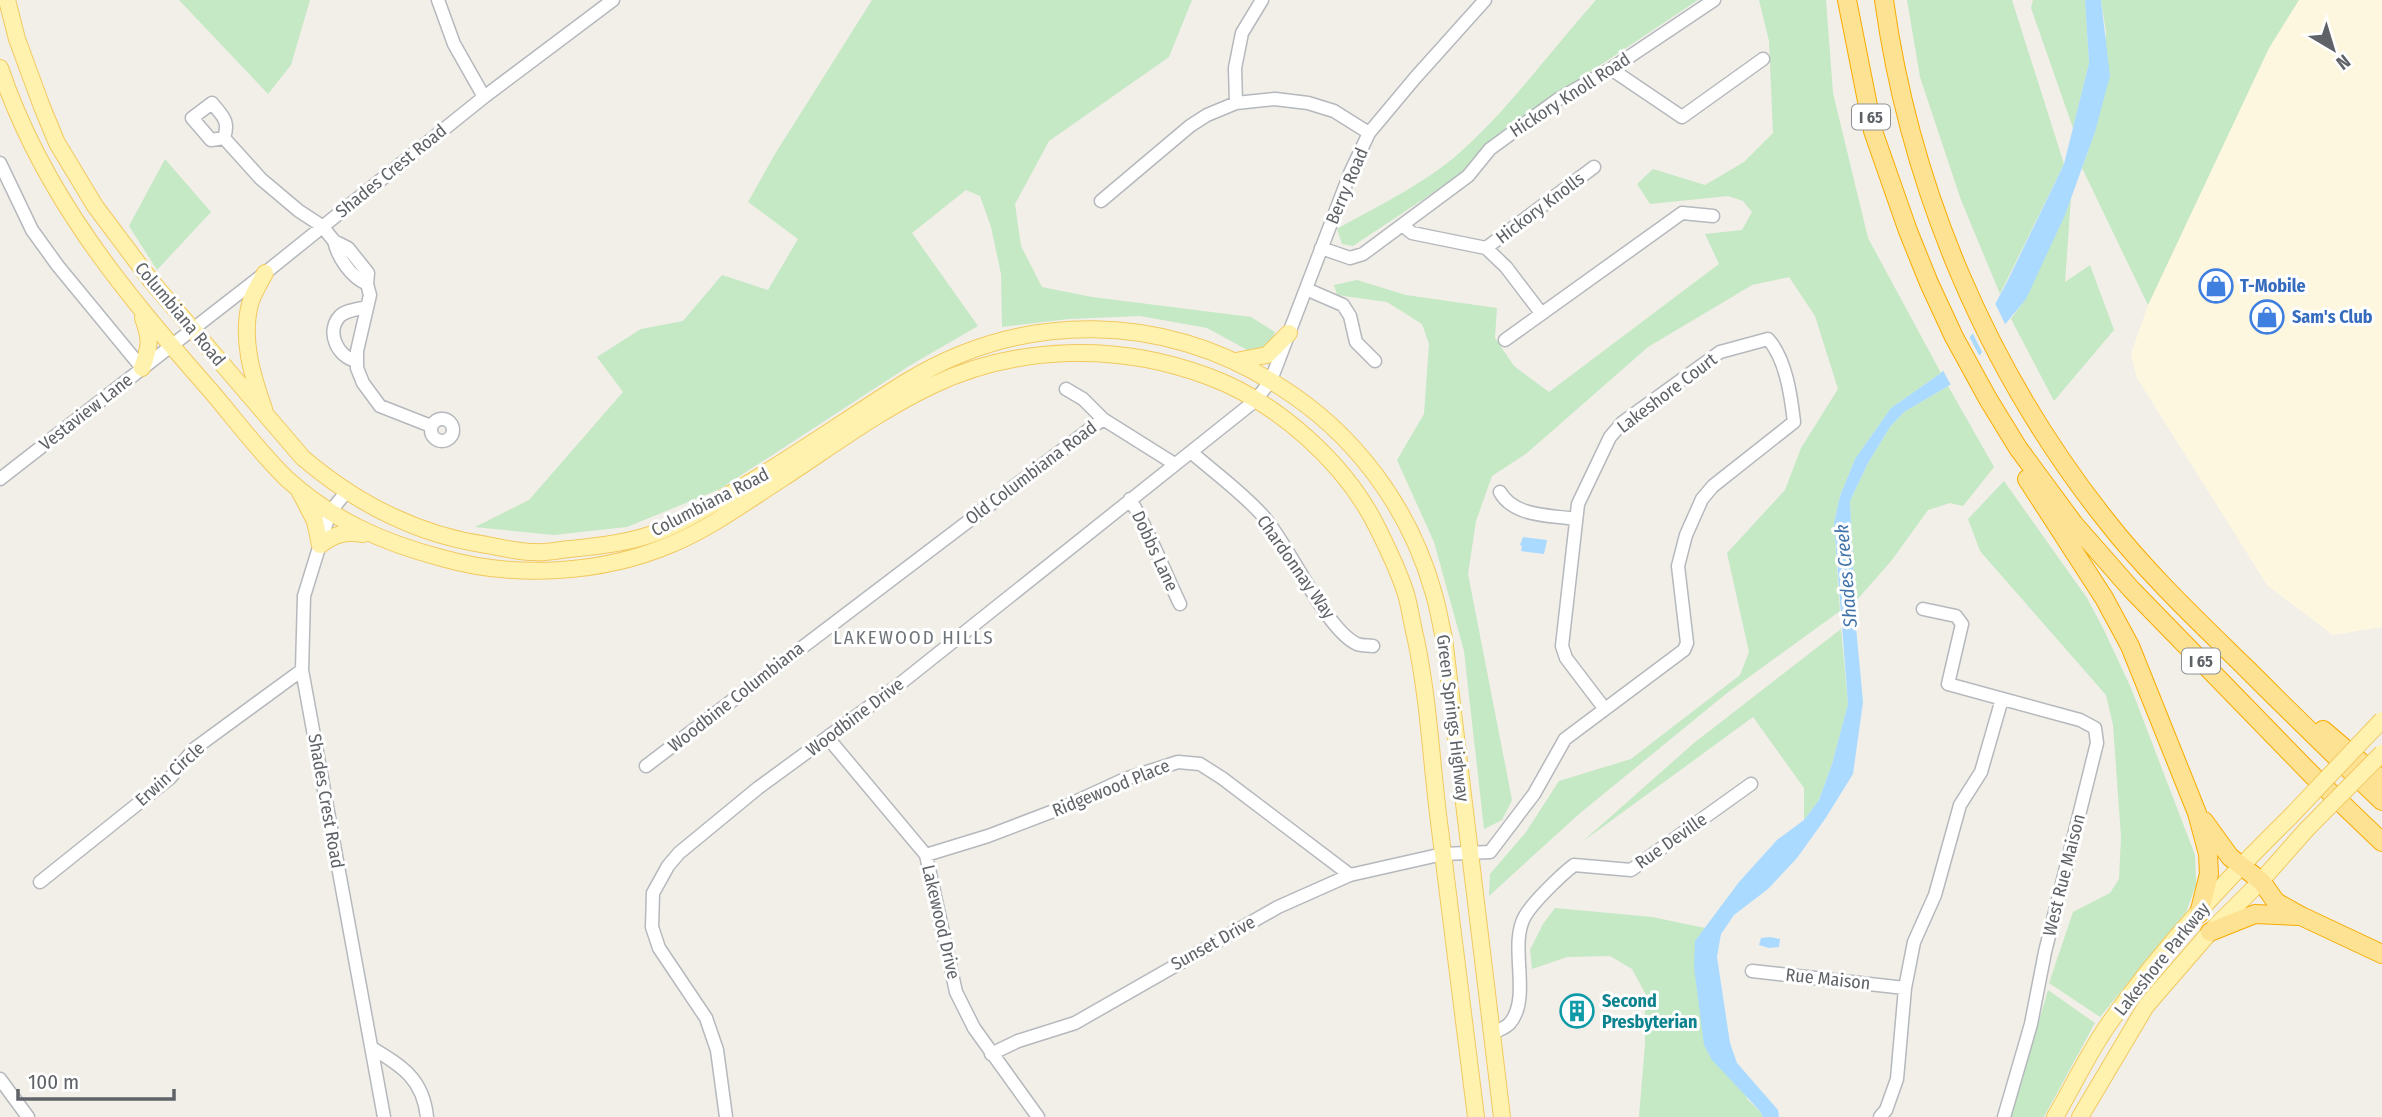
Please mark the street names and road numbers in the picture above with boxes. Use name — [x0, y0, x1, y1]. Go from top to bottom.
street label: Hickory Knoll Road — [1506, 48, 1634, 142]
road number: I 65 — [1852, 105, 1890, 130]
street label: Shades Crest Road — [331, 120, 451, 222]
street label: Berry Road — [1321, 144, 1373, 228]
street label: Hickory Knolls — [1491, 167, 1589, 248]
street label: Columbiana Road — [130, 258, 230, 370]
street label: Lakeshore Court — [1613, 348, 1721, 438]
street label: Vestaview Lane — [35, 369, 137, 455]
street label: Old Columbiana Road — [961, 416, 1101, 530]
street label: Columbiana Road — [648, 463, 772, 541]
street label: Dobbs Lane — [1127, 507, 1183, 595]
street label: Chardonnay Way — [1252, 511, 1340, 623]
street label: Green Springs Highway — [1432, 633, 1474, 803]
street label: Woodbine Columbiana — [664, 637, 808, 757]
road number: I 65 — [2182, 648, 2220, 674]
street label: Woodbine Drive — [802, 673, 908, 761]
street label: Shades Crest Road — [303, 732, 349, 870]
street label: Erwin Circle — [131, 737, 209, 811]
street label: Ridgewood Place — [1049, 754, 1173, 822]
street label: Rue Deville — [1631, 808, 1711, 874]
street label: West Rue Maison — [2038, 812, 2090, 938]
street label: Lakewood Drive — [917, 863, 965, 981]
street label: Lakeshore Parkway — [2110, 898, 2214, 1020]
street label: Sunset Drive — [1167, 911, 1259, 975]
street label: Rue Maison — [1785, 964, 1871, 994]

